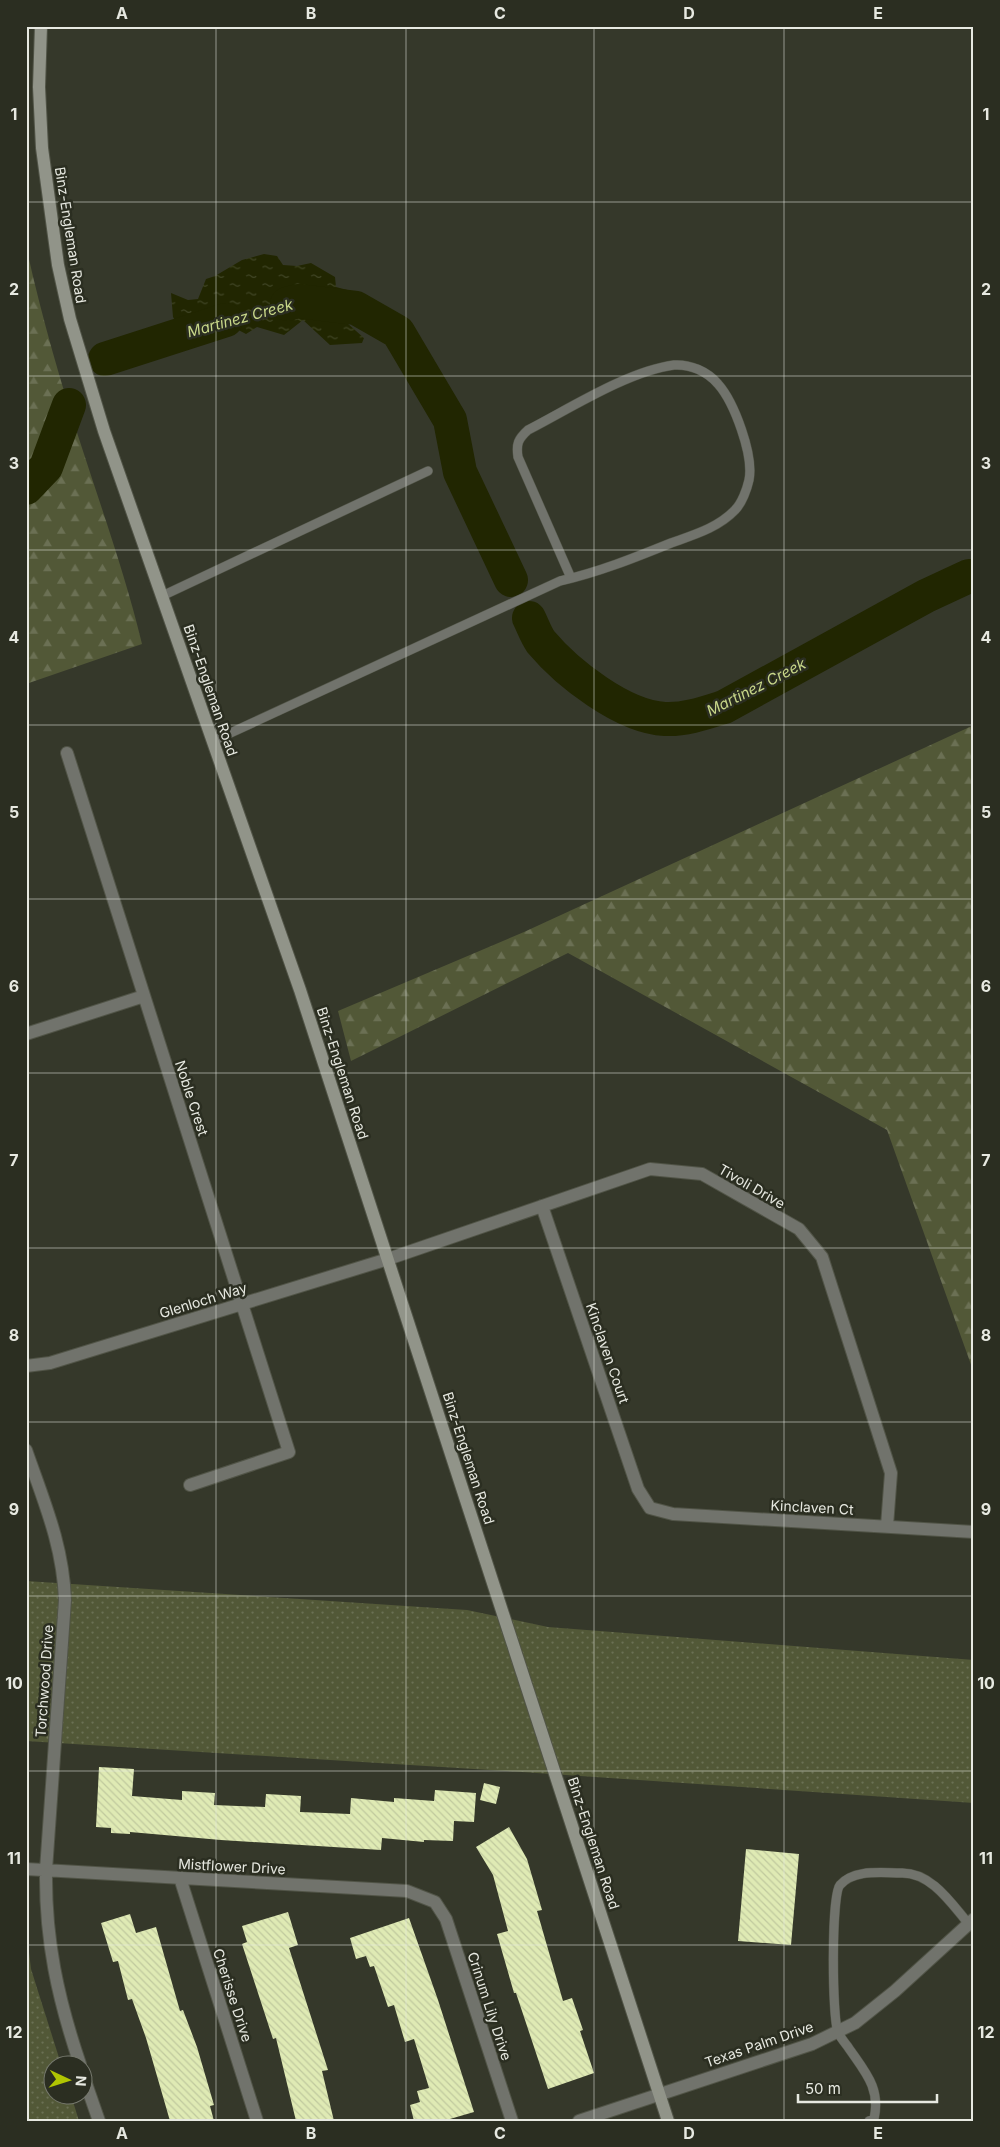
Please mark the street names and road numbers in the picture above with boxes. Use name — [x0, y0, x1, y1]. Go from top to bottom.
street label: Binz-Engleman Road — [52, 166, 90, 304]
street label: Binz-Engleman Road — [181, 622, 241, 758]
street label: Binz-Engleman Road — [314, 1005, 372, 1141]
street label: Noble Crest — [172, 1058, 212, 1138]
street label: Tivoli Drive — [716, 1160, 788, 1212]
street label: Glenloch Way — [157, 1279, 249, 1321]
street label: Kinclaven Court — [583, 1300, 633, 1406]
street label: Binz-Engleman Road — [440, 1390, 498, 1526]
street label: Kinclaven Ct — [770, 1496, 854, 1518]
street label: Torchwood Drive — [32, 1624, 56, 1738]
street label: Binz-Engleman Road — [565, 1775, 623, 1911]
street label: Mistflower Drive — [178, 1855, 286, 1877]
street label: Cherisse Drive — [210, 1946, 256, 2044]
street label: Crinum Lily Drive — [464, 1950, 516, 2062]
street label: Texas Palm Drive — [702, 2017, 816, 2071]

